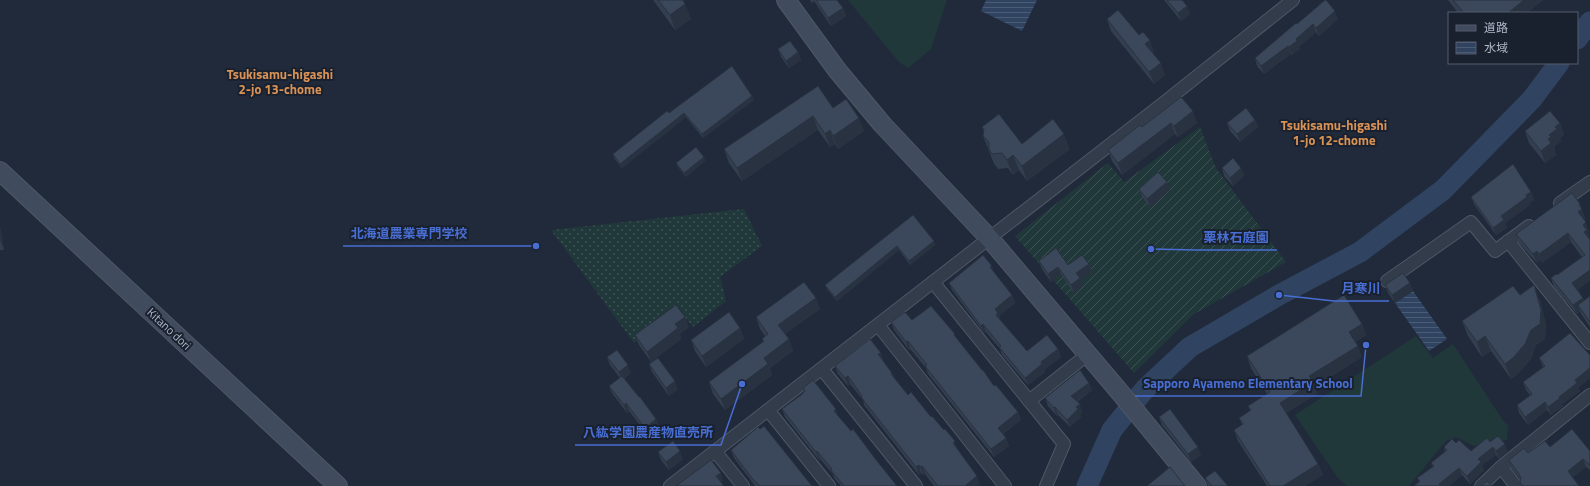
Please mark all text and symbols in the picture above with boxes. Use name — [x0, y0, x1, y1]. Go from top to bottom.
legend — [1448, 12, 1578, 64]
text: 道路 — [1484, 18, 1508, 37]
text: 水域 — [1484, 38, 1508, 57]
district label: Tsukisamu-higashi 2-jo 13-chome — [227, 64, 333, 99]
district label: Tsukisamu-higashi 1-jo 12-chome — [1281, 115, 1387, 150]
callout: 北海道農業専門学校 — [343, 221, 476, 246]
text: 北海道農業専門学校 — [350, 223, 468, 243]
callout: 栗林石庭園 — [1196, 225, 1277, 250]
text: 栗林石庭園 — [1203, 227, 1269, 247]
callout: 月寒川 — [1334, 276, 1389, 301]
text: 月寒川 — [1341, 278, 1381, 298]
street label: Kitano dori — [143, 303, 196, 354]
callout: Sapporo Ayameno Elementary School — [1135, 371, 1361, 396]
text: Sapporo Ayameno Elementary School — [1143, 373, 1353, 393]
callout: 八紘学園農産物直売所 — [575, 420, 721, 445]
text: 八紘学園農産物直売所 — [583, 422, 713, 442]

